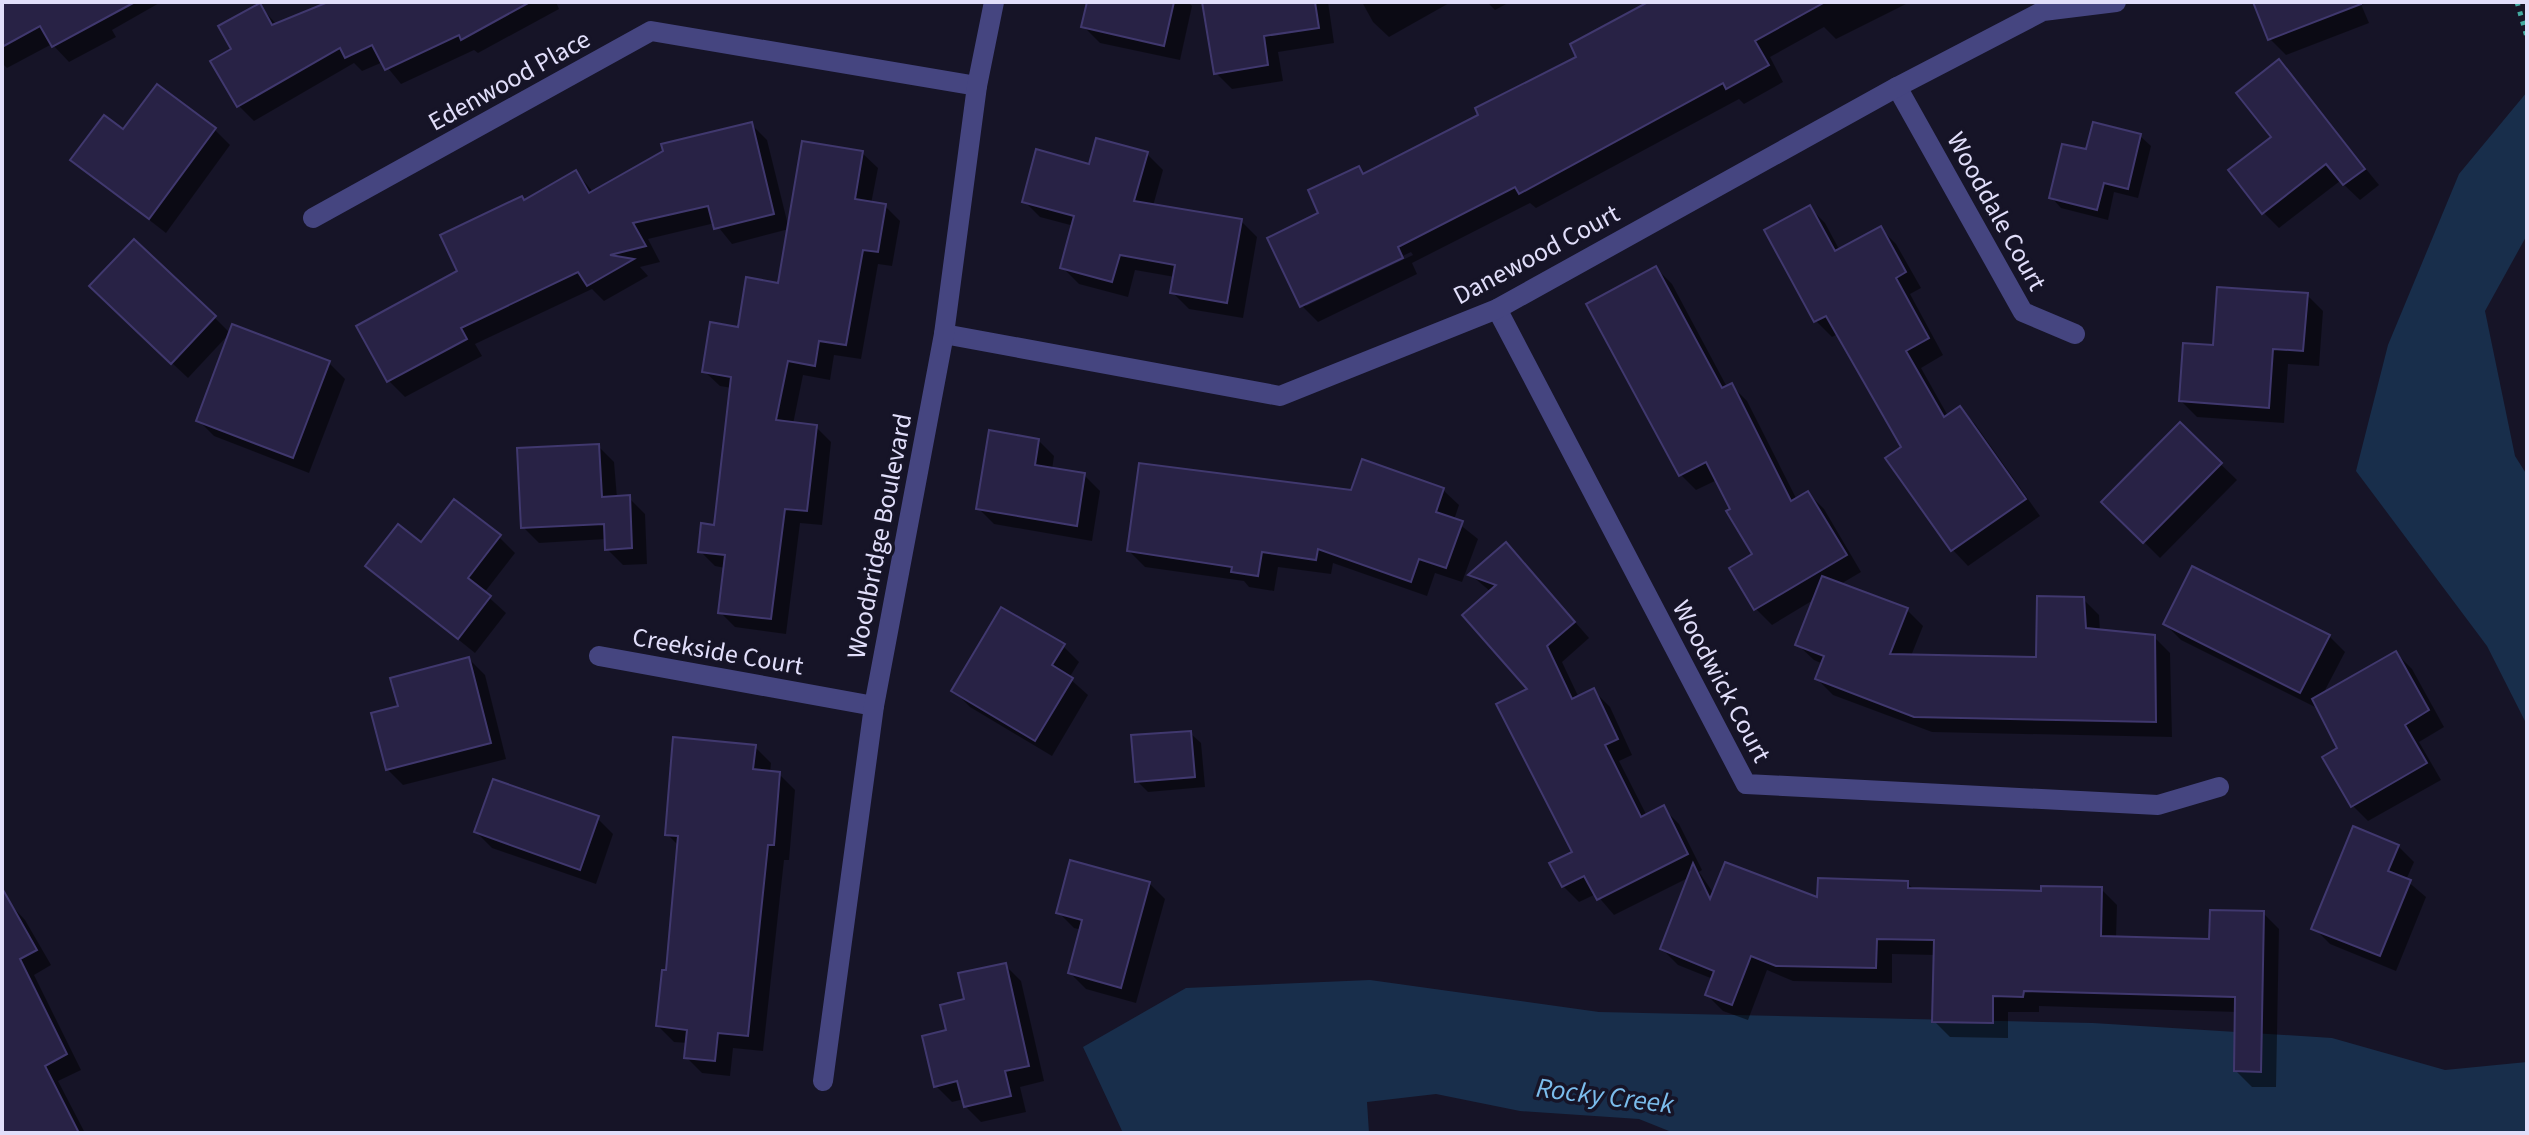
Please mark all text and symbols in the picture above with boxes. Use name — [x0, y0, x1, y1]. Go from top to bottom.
street label: Edenwood Place — [422, 21, 597, 140]
street label: Wooddale Court — [1938, 125, 2056, 297]
street label: Danewood Court — [1446, 195, 1626, 314]
street label: Woodbridge Boulevard — [838, 410, 921, 662]
street label: Woodwick Court — [1663, 594, 1780, 769]
street label: Creekside Court — [630, 618, 807, 685]
water label: Rocky Creek — [1534, 1068, 1677, 1124]

